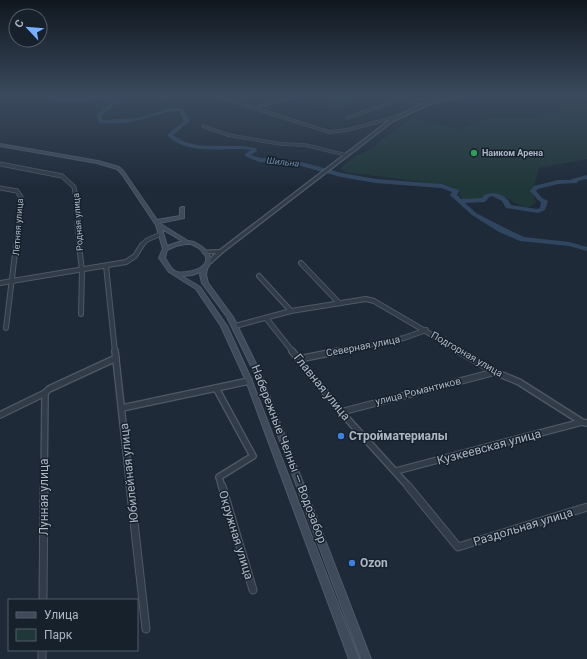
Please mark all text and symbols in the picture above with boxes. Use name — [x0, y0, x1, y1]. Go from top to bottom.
north arrow — [8, 8, 48, 48]
text: С — [12, 18, 27, 30]
marker: Наиком Арена — [469, 148, 479, 158]
place label: Наиком Арена — [482, 148, 543, 158]
water label: Шильна — [266, 155, 300, 169]
street label: Родная улица — [71, 193, 85, 251]
street label: Летняя улица — [11, 198, 25, 256]
street label: Подгорная улица — [429, 329, 505, 379]
street label: Северная улица — [325, 333, 401, 359]
street label: Главная улица — [291, 351, 353, 423]
street label: Набережные Челны — Водозабор — [248, 363, 330, 545]
street label: улица Романтиков — [374, 375, 462, 407]
street label: Юбилейная улица — [117, 422, 141, 524]
street label: Кузкеевская улица — [435, 426, 543, 468]
place label: Стройматериалы — [349, 429, 448, 443]
marker: Стройматериалы — [336, 431, 346, 441]
street label: Лунная улица — [37, 458, 51, 536]
street label: Окружная улица — [216, 489, 256, 581]
street label: Раздольная улица — [471, 505, 575, 549]
place label: Ozon — [360, 556, 388, 570]
marker: Ozon — [347, 558, 357, 568]
legend — [8, 599, 138, 651]
text: Улица — [44, 608, 79, 622]
text: Парк — [44, 628, 73, 642]

